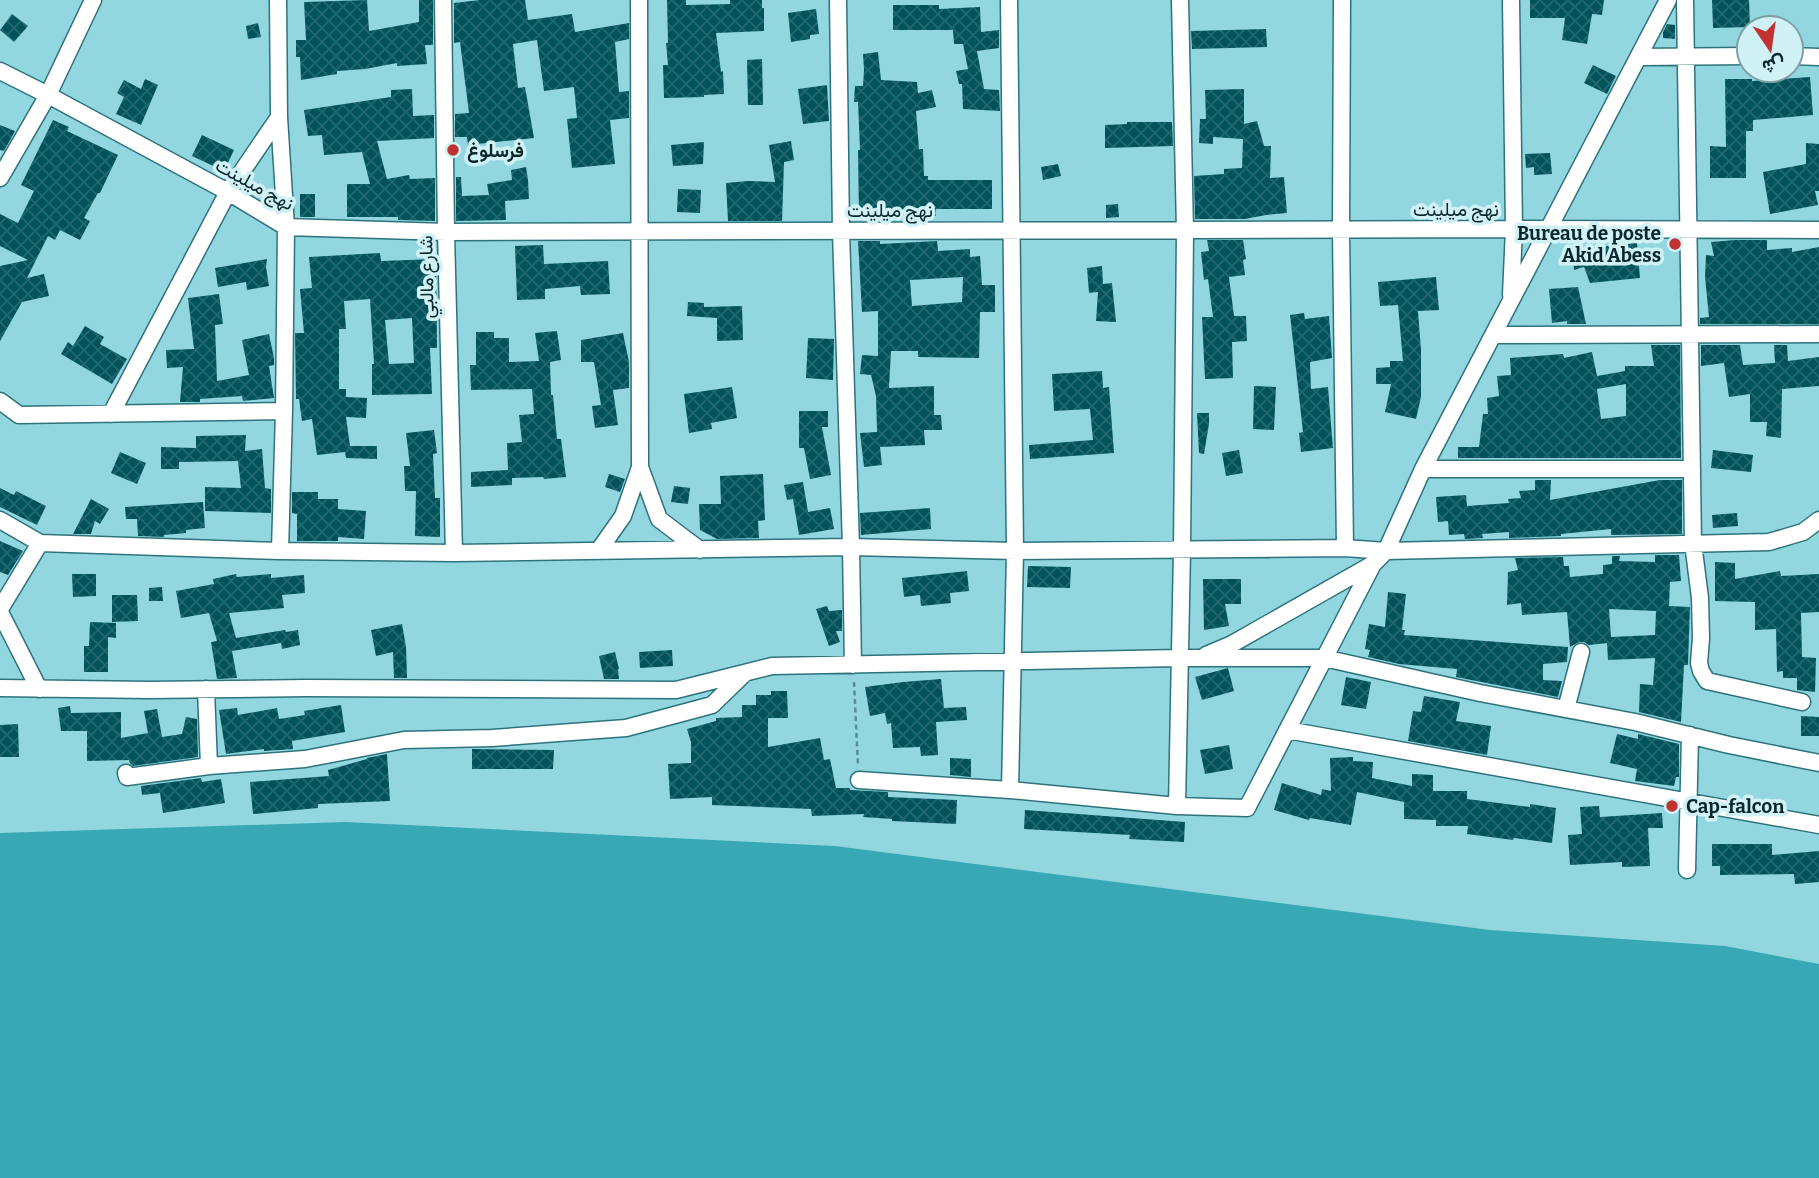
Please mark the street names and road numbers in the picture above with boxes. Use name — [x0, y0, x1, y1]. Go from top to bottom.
street label: نهج ميلينت — [211, 154, 298, 217]
street label: نهج ميلينت — [1413, 198, 1499, 223]
street label: نهج ميلينت — [847, 199, 933, 224]
street label: شارع مالبي — [414, 235, 443, 319]

